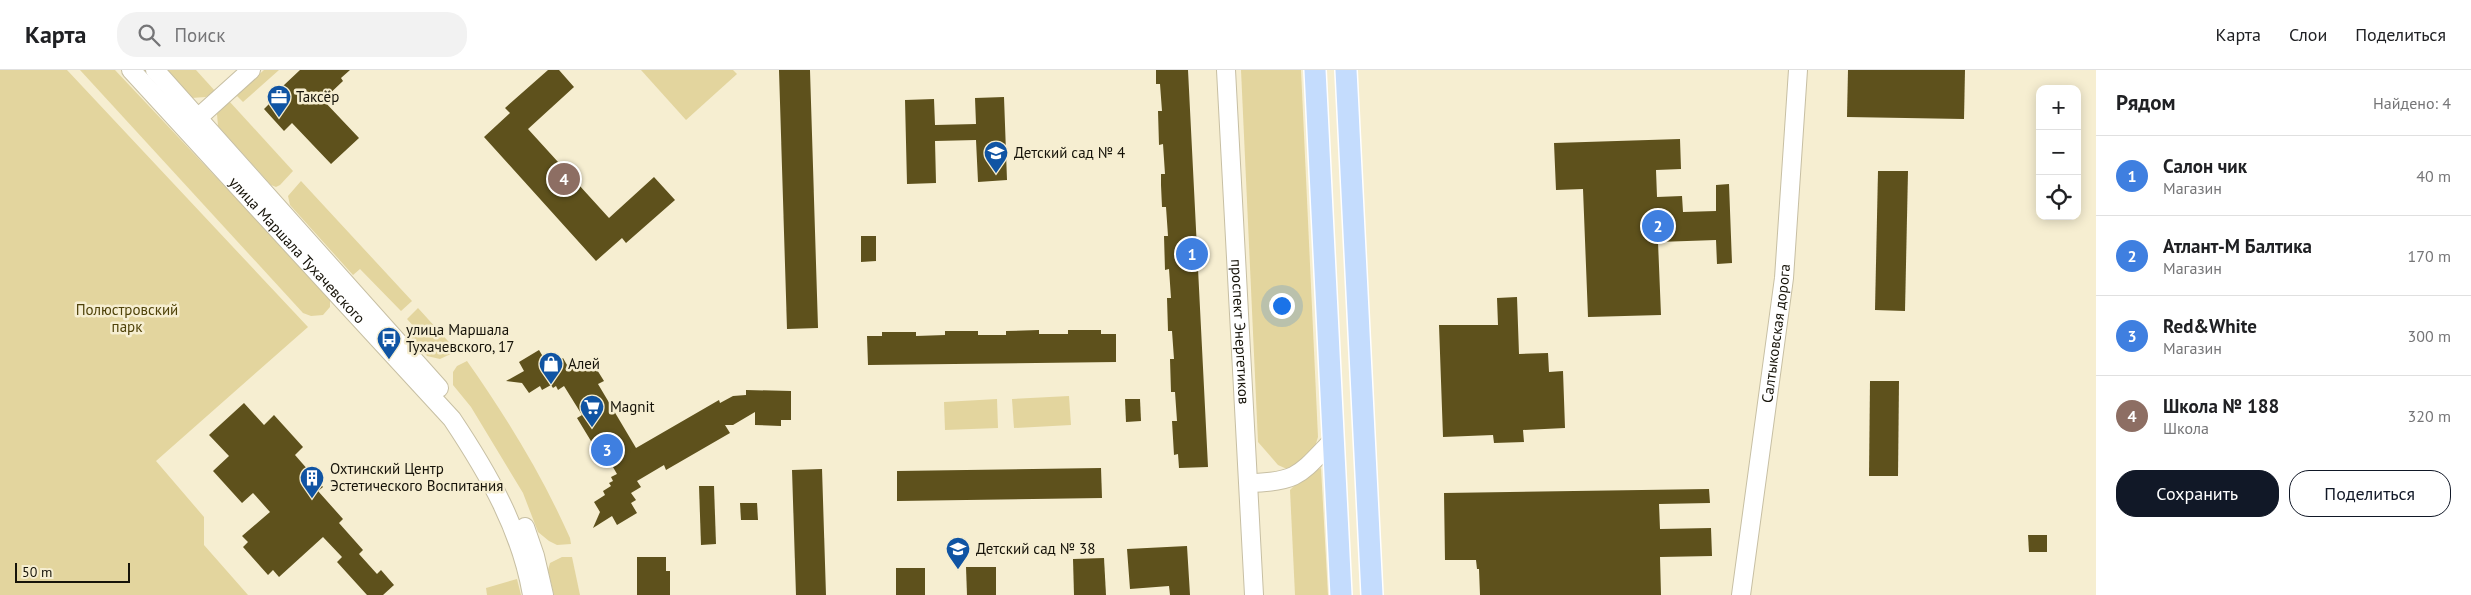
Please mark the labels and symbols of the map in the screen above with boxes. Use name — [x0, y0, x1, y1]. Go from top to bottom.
office icon: Таксёр — [266, 84, 292, 118]
place label: Таксёр — [296, 87, 339, 106]
school or university icon: Детский сад № 4 — [983, 140, 1009, 174]
place label: Детский сад № 4 — [1014, 143, 1125, 162]
pin: 4 — [548, 160, 580, 198]
street label: улица Маршала Тухачевского — [225, 173, 370, 327]
pin: 2 — [1642, 207, 1674, 245]
pin: 1 — [1176, 235, 1208, 273]
street label: проспект Энергетиков — [1227, 258, 1254, 405]
street label: Салтыковская дорога — [1757, 263, 1794, 404]
your location — [1269, 293, 1295, 319]
park label: Полюстровский парк — [76, 300, 178, 336]
place label: улица Маршала Тухачевского, 17 — [406, 320, 514, 356]
bus stop icon: улица Маршала Тухачевского, 17 — [376, 326, 402, 360]
shop icon: Алей — [538, 351, 564, 385]
place label: Алей — [568, 354, 600, 373]
supermarket icon: Magnit — [579, 394, 605, 428]
place label: Magnit — [610, 397, 655, 416]
pin: 3 — [591, 431, 623, 469]
place label: Охтинский Центр Эстетического Воспитания — [330, 459, 503, 495]
building icon: Охтинский Центр Эстетического Воспитания — [299, 465, 325, 499]
school or university icon: Детский сад № 38 — [945, 536, 971, 570]
place label: Детский сад № 38 — [976, 539, 1095, 558]
scale bar — [15, 560, 130, 583]

